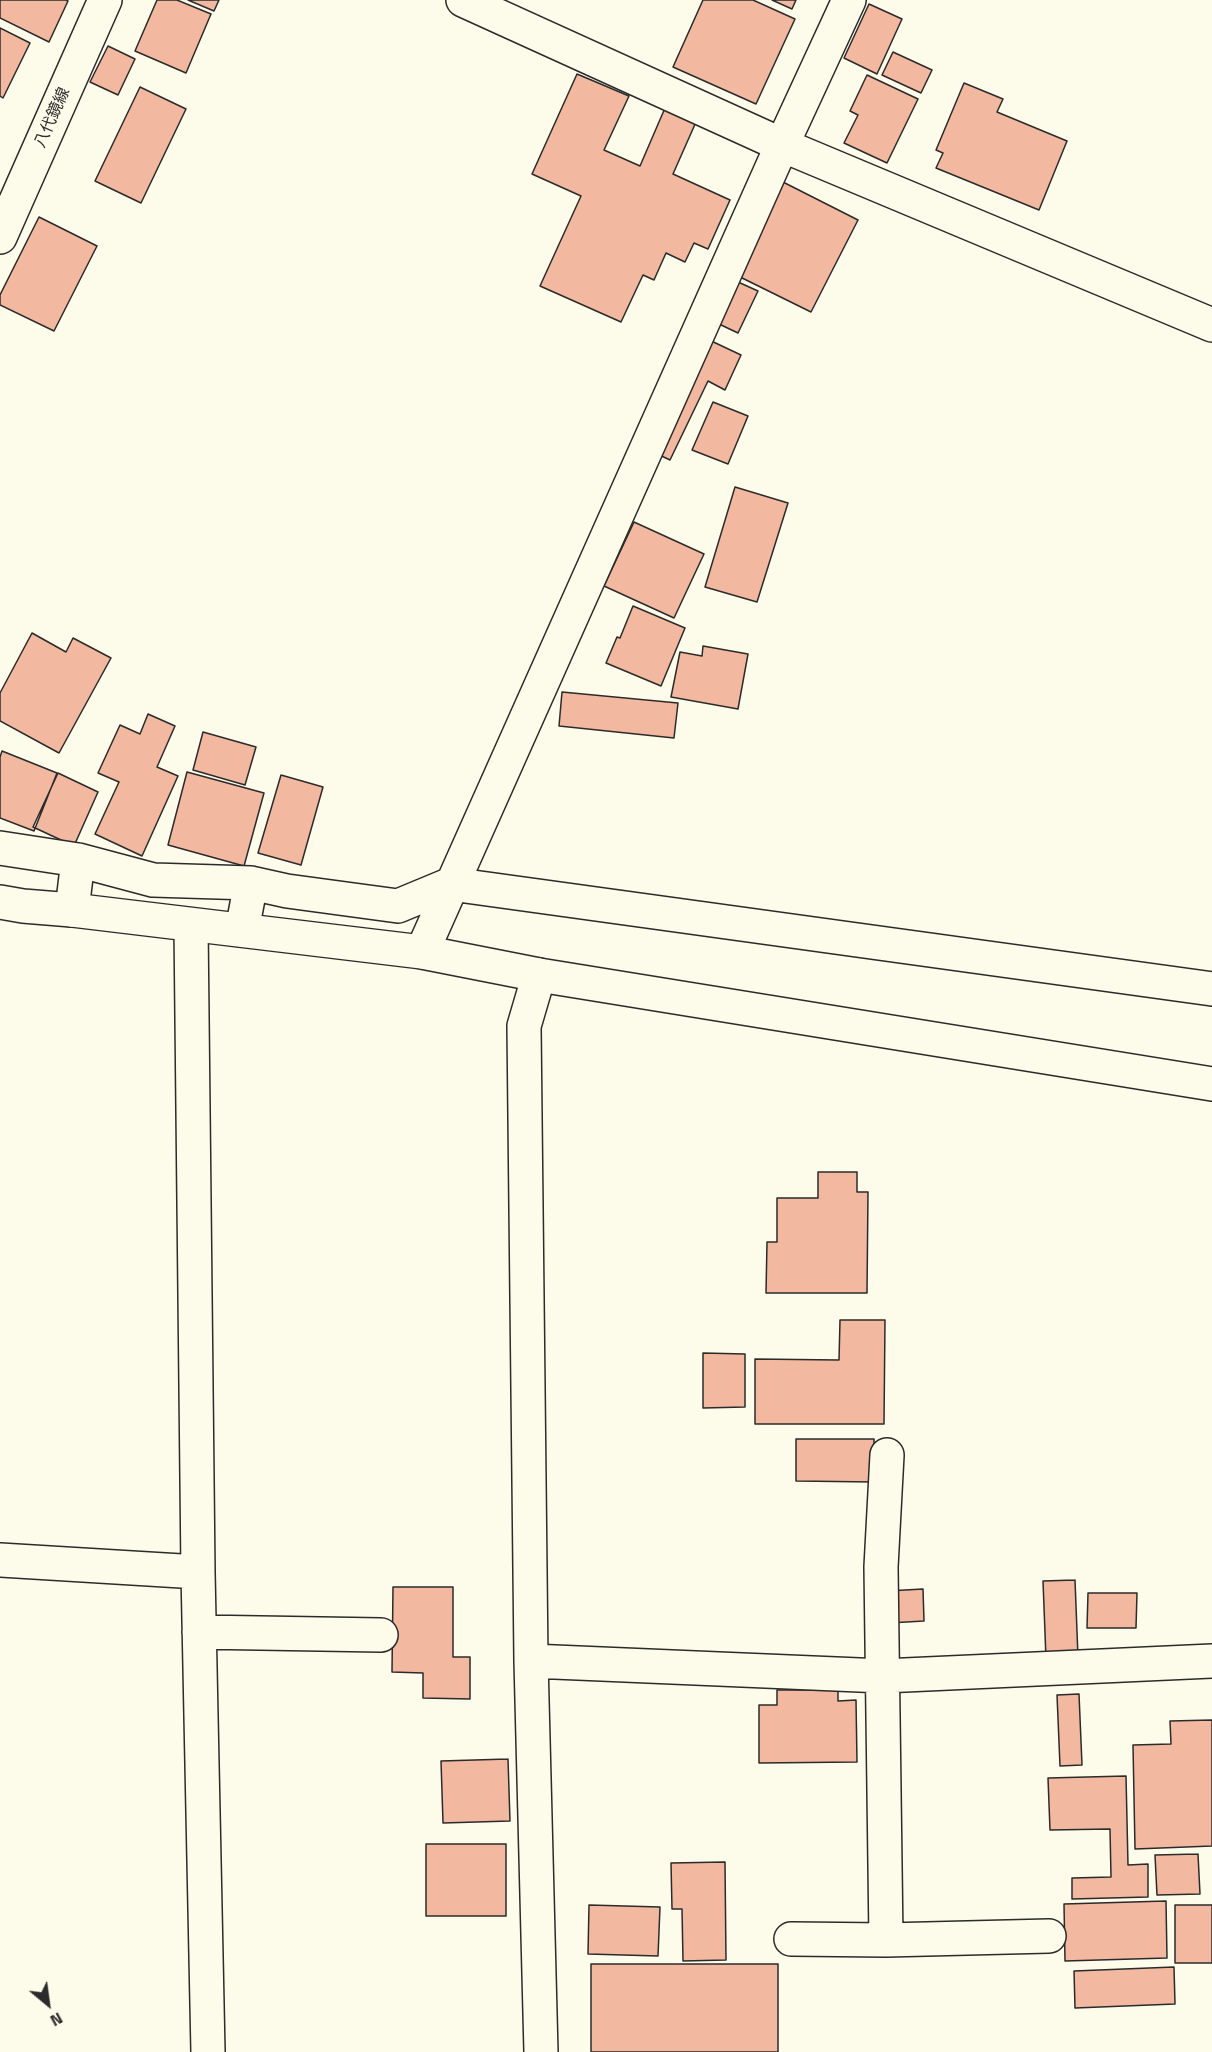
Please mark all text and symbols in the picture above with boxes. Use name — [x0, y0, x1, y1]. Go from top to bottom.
street label: 八代鏡線 — [31, 85, 75, 151]
north arrow — [18, 1974, 78, 2034]
text: N — [46, 2007, 67, 2033]

